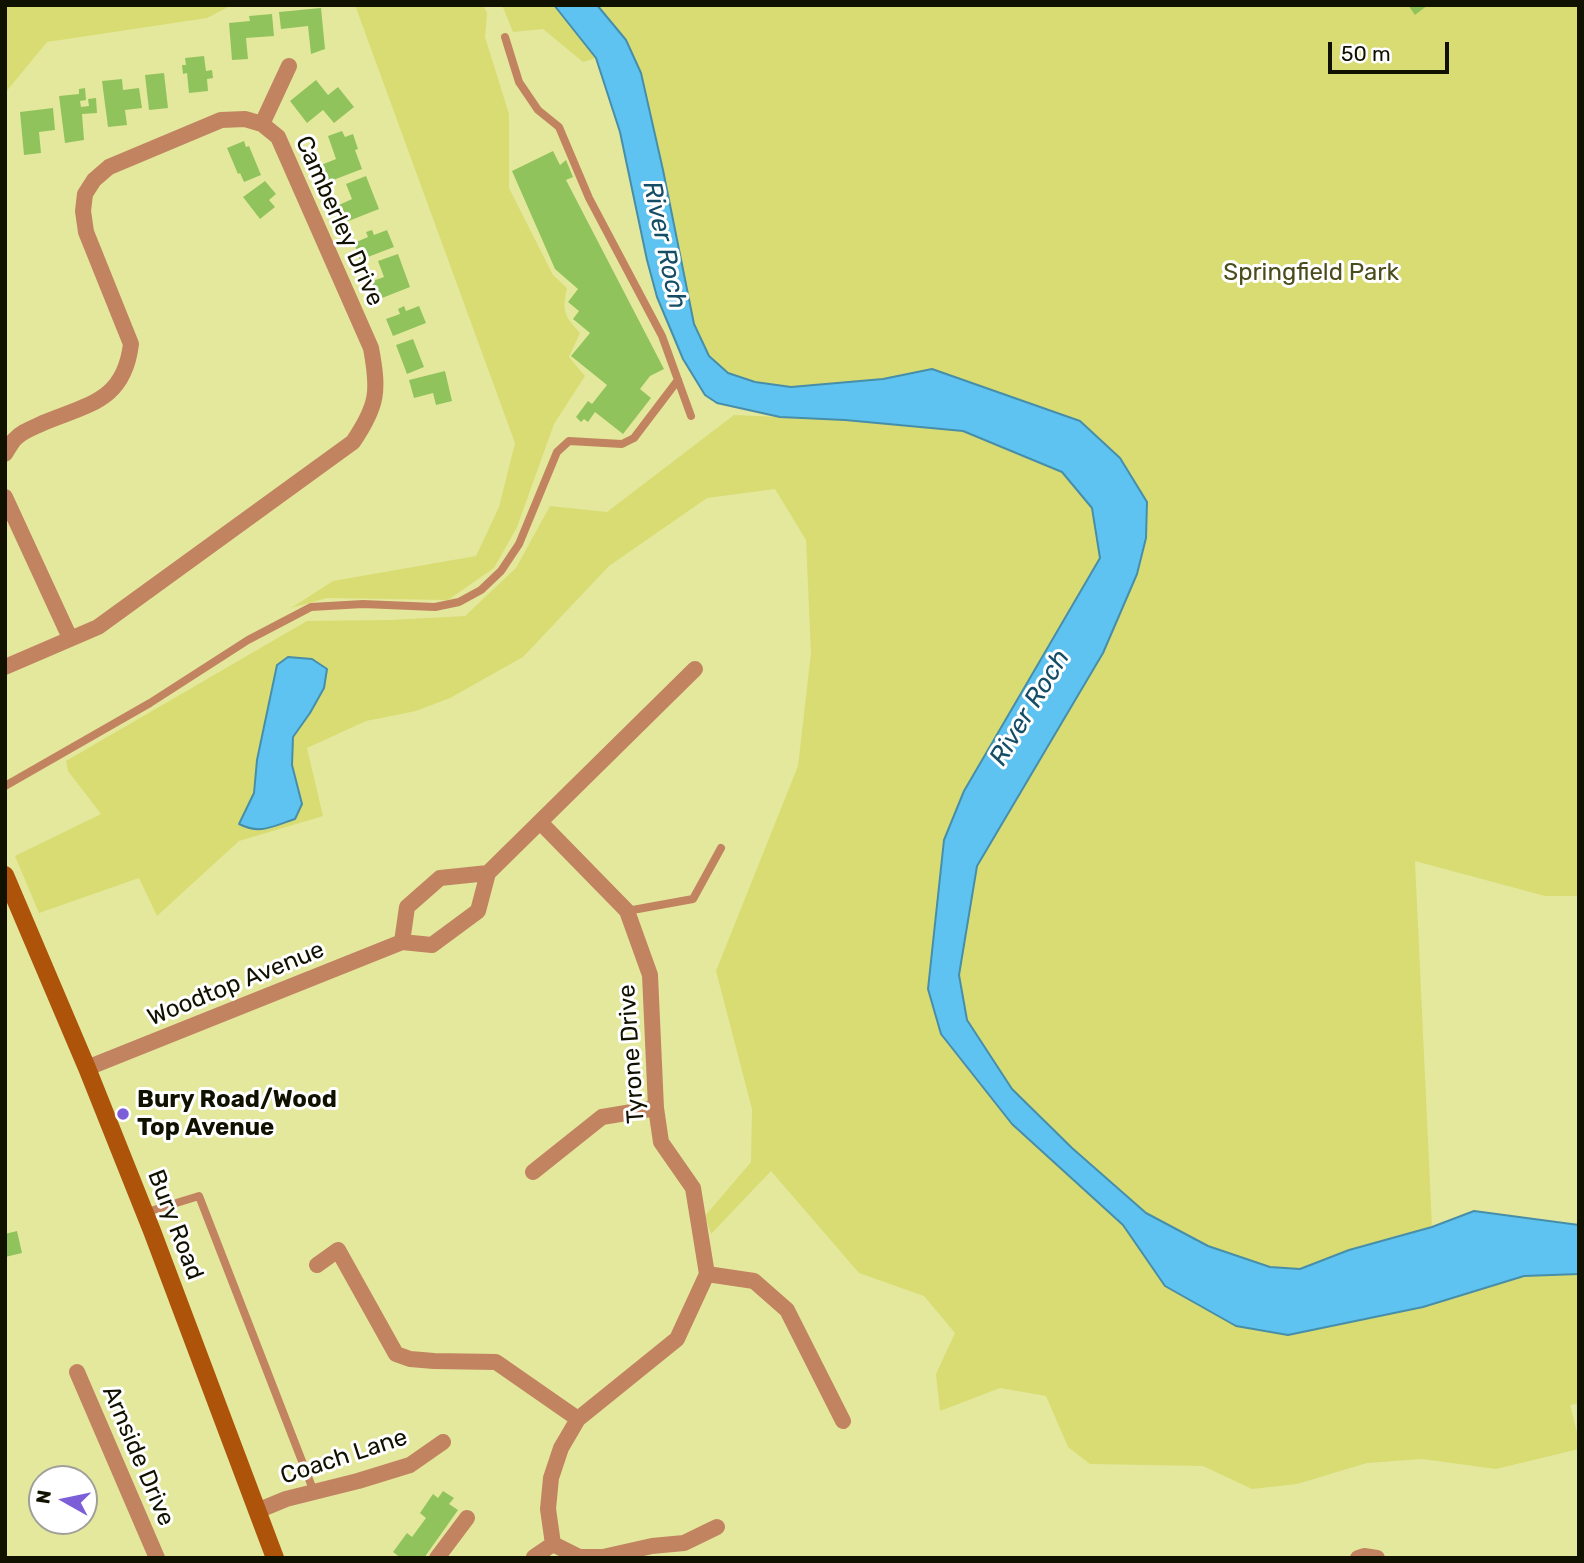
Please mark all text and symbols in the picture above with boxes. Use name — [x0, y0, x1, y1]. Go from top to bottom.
scale bar — [1332, 28, 1453, 72]
text: 50 m — [1341, 41, 1391, 66]
street label: Camberley Drive — [289, 132, 389, 310]
water label: River Roch — [635, 178, 693, 312]
park label: Springfield Park — [1223, 259, 1399, 287]
water label: River Roch — [983, 644, 1077, 772]
street label: Woodtop Avenue — [143, 935, 329, 1033]
street label: Tyrone Drive — [613, 983, 651, 1125]
place label: Bury Road/Wood Top Avenue — [137, 1086, 337, 1142]
marker: Bury Road/Wood Top Avenue — [115, 1106, 131, 1122]
street label: Bury Road — [141, 1166, 209, 1284]
street label: Arnside Drive — [96, 1382, 180, 1530]
street label: Coach Lane — [277, 1423, 411, 1491]
north arrow — [28, 1465, 98, 1535]
text: N — [31, 1488, 56, 1506]

